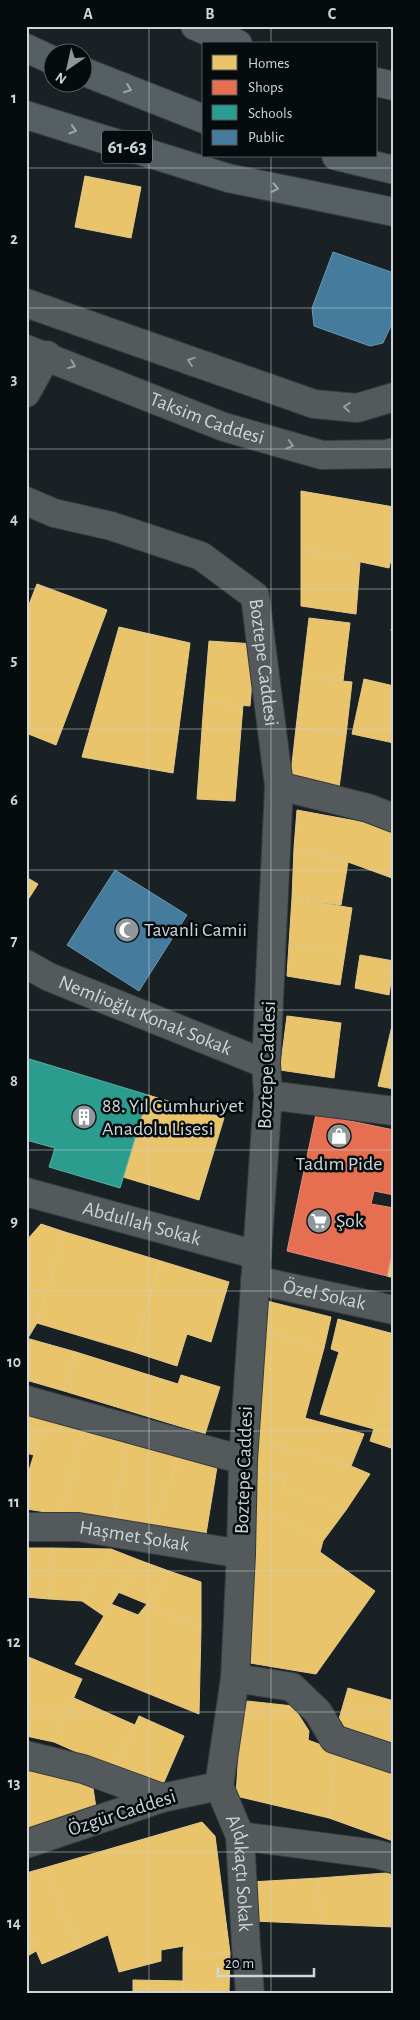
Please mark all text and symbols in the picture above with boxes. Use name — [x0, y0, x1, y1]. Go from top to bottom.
text: A — [83, 6, 93, 22]
text: B — [205, 6, 215, 22]
text: C — [328, 6, 337, 22]
north arrow — [42, 42, 92, 92]
legend — [202, 42, 378, 158]
text: Homes — [248, 56, 290, 71]
text: N — [53, 69, 69, 86]
text: Shops — [248, 80, 283, 95]
one-way arrow — [123, 83, 132, 93]
text: 1 — [11, 90, 17, 106]
text: Schools — [248, 106, 292, 121]
one-way arrow — [68, 124, 76, 134]
road number: 61-63 — [102, 130, 152, 163]
text: Public — [248, 130, 284, 145]
one-way arrow — [271, 182, 280, 193]
text: 2 — [10, 231, 18, 247]
one-way arrow — [188, 357, 196, 367]
one-way arrow — [67, 359, 76, 370]
text: 3 — [11, 371, 18, 387]
street label: Taksim Caddesi — [147, 389, 266, 448]
one-way arrow — [342, 401, 350, 412]
one-way arrow — [285, 440, 294, 450]
text: 4 — [10, 511, 18, 527]
street label: Boztepe Caddesi — [245, 598, 281, 727]
text: 5 — [11, 652, 18, 668]
text: 6 — [10, 792, 18, 808]
mosque icon: Tavanli Camii — [114, 917, 140, 943]
place label: Tavanli Camii — [144, 920, 247, 940]
text: 7 — [11, 933, 18, 949]
street label: Nemlioğlu Konak Sokak — [56, 972, 234, 1059]
street label: Boztepe Caddesi — [255, 1001, 279, 1129]
text: 8 — [10, 1073, 18, 1089]
place label: 88. Yıl Cumhuriyet Anadolu Lisesi — [102, 1096, 245, 1139]
building icon: 88. Yıl Cumhuriyet Anadolu Lisesi — [71, 1104, 97, 1130]
shop icon: Tadım Pide — [326, 1123, 352, 1149]
place label: Tadım Pide — [295, 1154, 383, 1174]
street label: Abdullah Sokak — [81, 1198, 203, 1249]
supermarket icon: Şok — [306, 1208, 332, 1234]
place label: Şok — [336, 1211, 364, 1231]
text: 9 — [10, 1213, 18, 1229]
street label: Özel Sokak — [281, 1276, 368, 1314]
text: 10 — [7, 1354, 21, 1370]
street label: Boztepe Caddesi — [232, 1406, 256, 1534]
text: 11 — [8, 1494, 20, 1510]
street label: Haşmet Sokak — [78, 1517, 191, 1555]
text: 12 — [7, 1634, 21, 1650]
text: 13 — [8, 1775, 20, 1791]
street label: Özgür Caddesi — [66, 1786, 178, 1840]
street label: Aldıkaçtı Sokak — [222, 1812, 255, 1932]
text: 14 — [7, 1915, 21, 1931]
scale bar — [218, 1945, 314, 1977]
text: 20 m — [225, 1956, 254, 1971]

